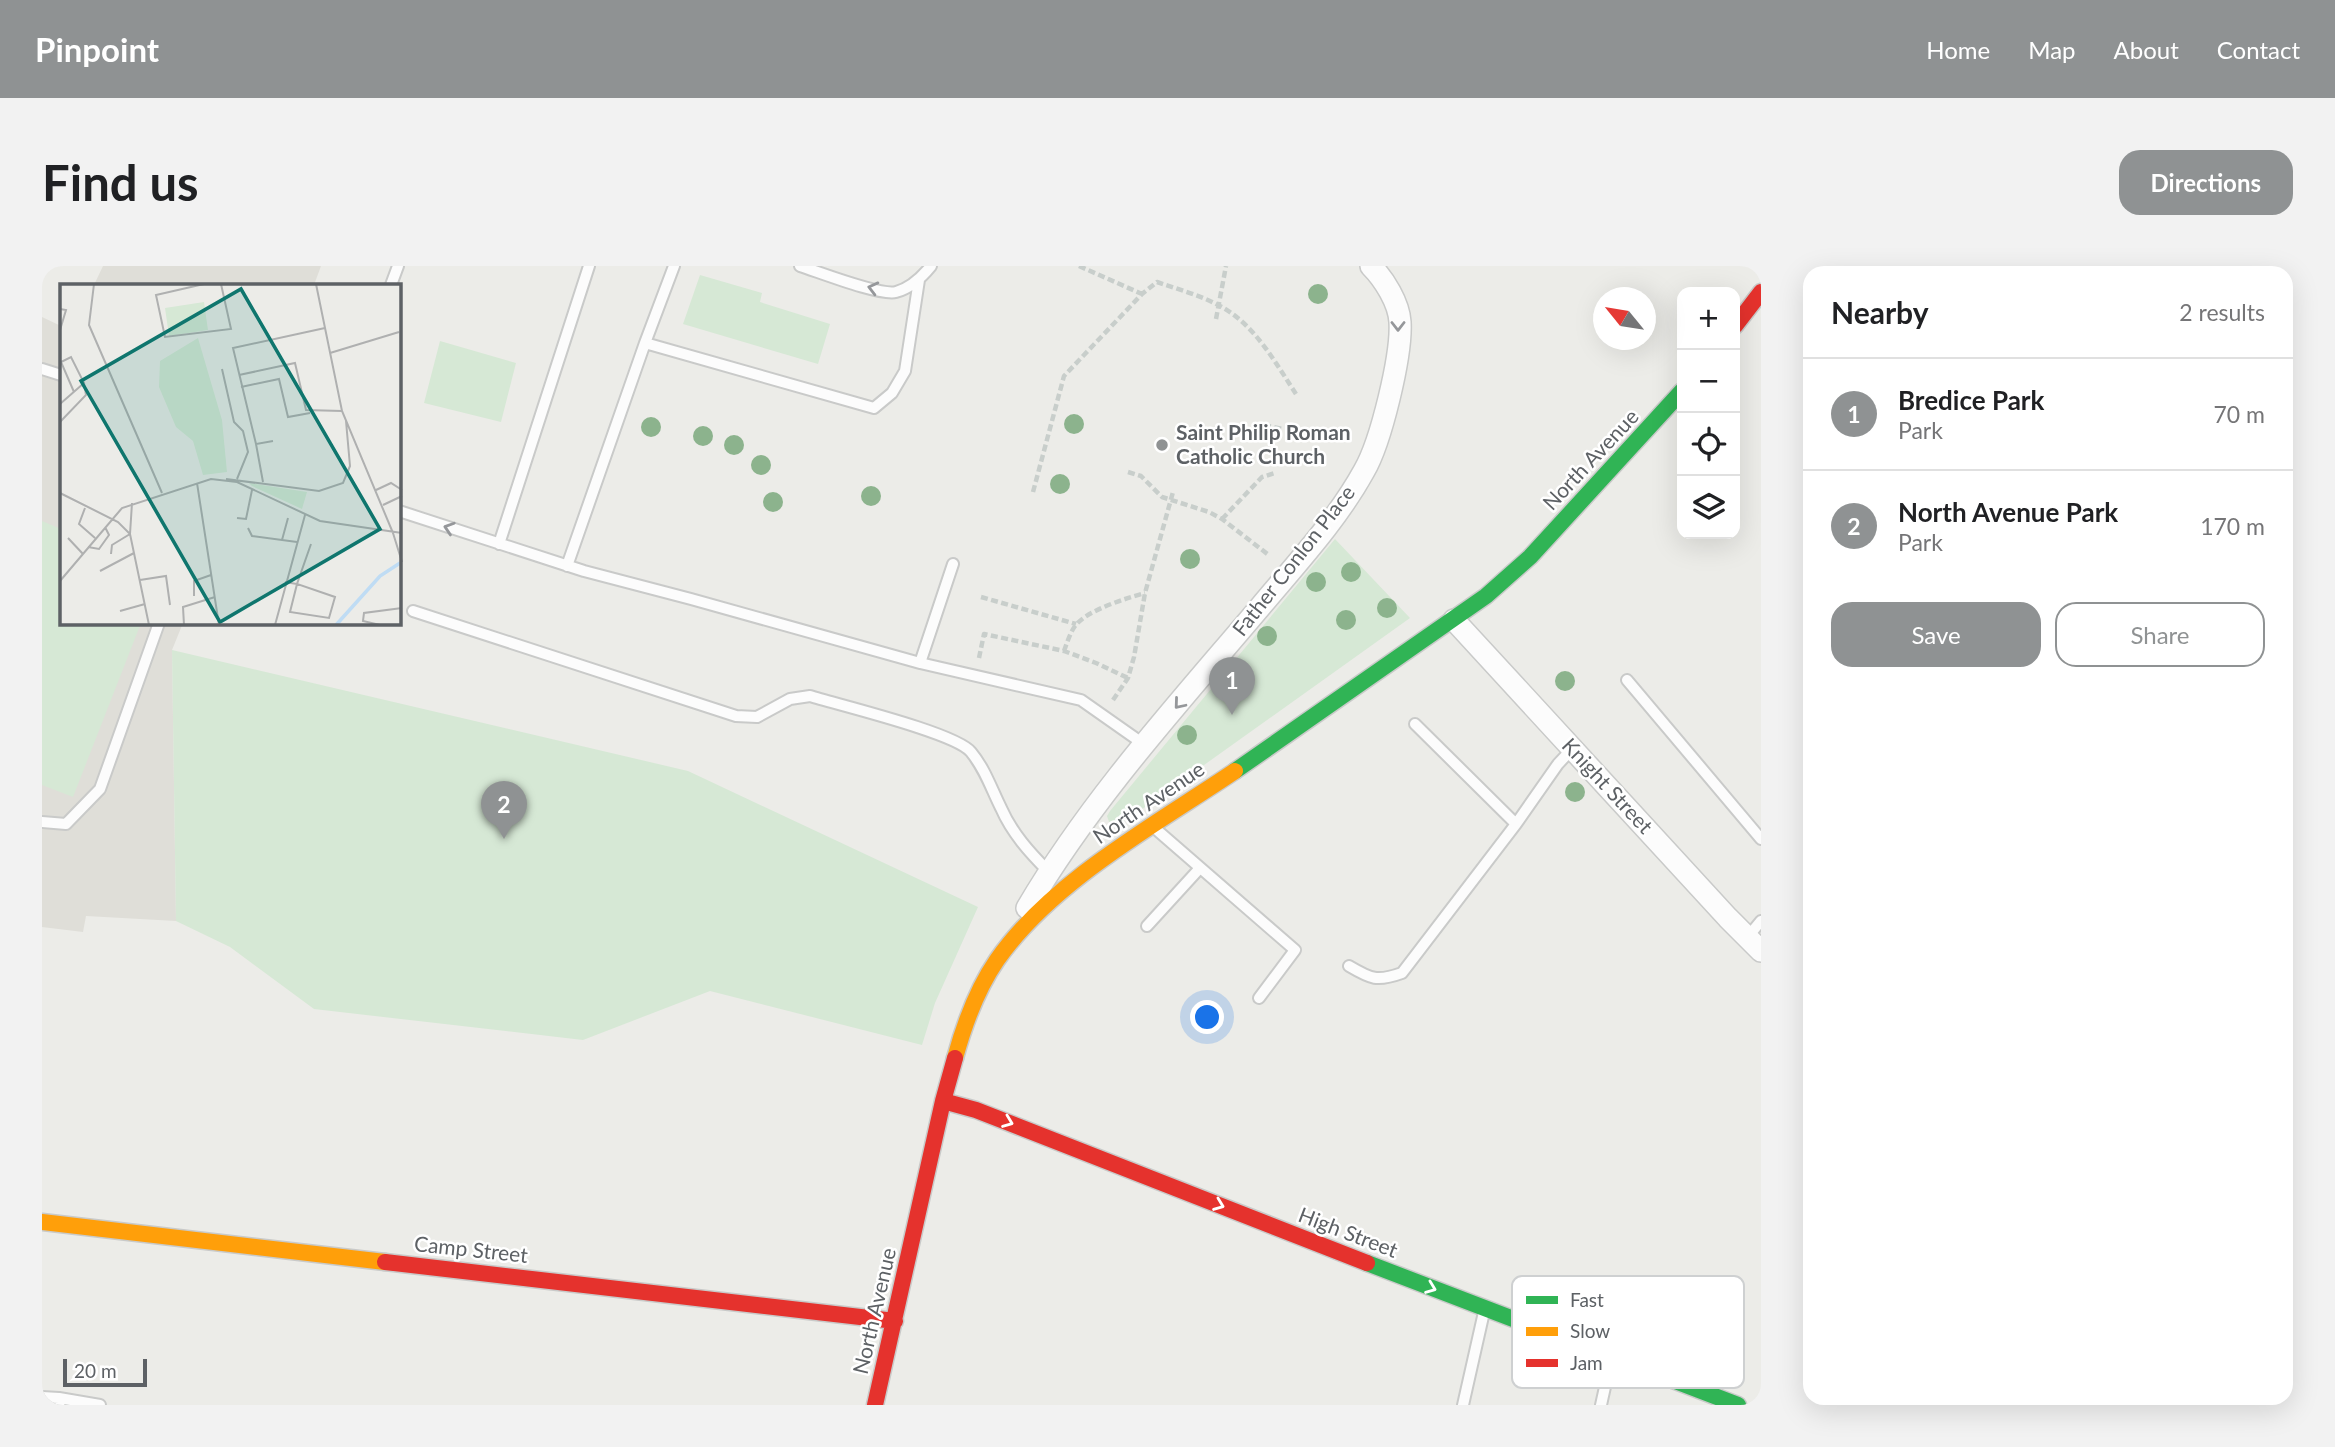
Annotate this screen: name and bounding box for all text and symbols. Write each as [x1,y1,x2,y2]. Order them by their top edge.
text: Pinpoint [35,29,159,69]
text: Home [1926,35,1990,64]
text: Map [2028,35,2076,64]
text: About [2114,35,2179,64]
text: Contact [2217,35,2300,64]
button: Directions [2119,150,2293,215]
text: Find us [42,153,199,211]
one-way arrow [867,282,879,296]
inset map [60,284,401,625]
north arrow [1593,287,1656,350]
map controls [1677,287,1740,539]
button: + [1677,287,1740,350]
text: Nearby [1831,294,1929,330]
text: 2 results [2179,298,2265,326]
one-way arrow [1390,321,1406,332]
button: − [1677,350,1740,413]
text: Bredice Park [1898,384,2044,416]
text: 1 [1847,400,1861,428]
text: 70 m [2214,400,2265,428]
street label: North Avenue [1537,403,1643,515]
button: locate [1677,413,1740,476]
text: Park [1898,416,1943,444]
place label: Saint Philip Roman Catholic Church [1176,419,1351,468]
marker: Saint Philip Roman Catholic Church [1154,437,1170,453]
button: layers [1677,476,1740,539]
street label: Father Conlon Place [1226,480,1359,640]
text: North Avenue Park [1898,496,2118,528]
text: 2 [1847,512,1861,540]
text: 170 m [2200,512,2265,540]
one-way arrow [443,522,456,536]
text: Park [1898,528,1943,556]
button: Save [1831,602,2041,667]
button: Share [2055,602,2265,667]
pin: 1 [1209,657,1255,715]
one-way arrow [1175,696,1187,709]
street label: Knight Street [1558,732,1659,838]
street label: North Avenue [1088,755,1209,848]
pin: 2 [481,781,527,839]
your location [1190,1000,1224,1034]
one-way arrow [1001,1114,1013,1128]
one-way arrow [1213,1197,1225,1211]
street label: High Street [1295,1201,1402,1262]
street label: Camp Street [413,1230,530,1267]
street label: North Avenue [847,1245,900,1376]
legend [1512,1276,1744,1388]
one-way arrow [1425,1280,1437,1294]
text: Fast [1570,1288,1604,1311]
text: Slow [1570,1319,1610,1342]
text: Jam [1570,1351,1603,1374]
scale bar [63,1356,147,1388]
text: 20 m [74,1359,117,1382]

